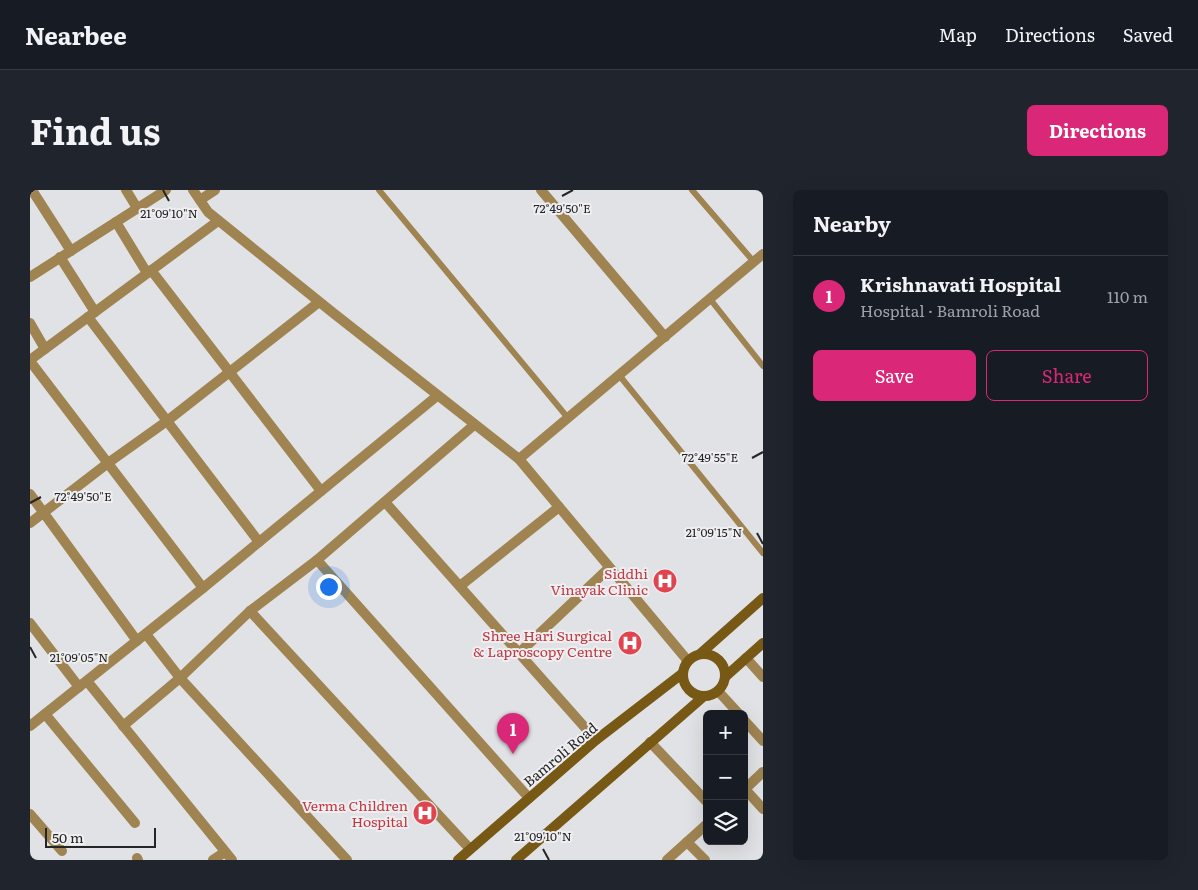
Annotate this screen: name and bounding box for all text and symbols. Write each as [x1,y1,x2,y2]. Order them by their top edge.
text: Nearbee [25,17,127,52]
text: Map [939,21,977,48]
text: Directions [1005,21,1095,48]
text: Saved [1123,21,1173,48]
text: Find us [30,104,160,156]
button: Directions [1027,105,1168,156]
text: 72°49'50"E [533,199,591,217]
text: 21°09'10"N [140,204,198,222]
text: Nearby [813,207,891,238]
text: Krishnavati Hospital [860,270,1061,298]
text: 1 [826,284,832,308]
text: 110 m [1107,284,1148,308]
text: Hospital · Bamroli Road [860,298,1040,322]
button: Save [813,350,976,401]
button: Share [986,350,1148,401]
text: 72°49'55"E [682,448,738,466]
text: 72°49'50"E [54,487,112,505]
text: 21°09'15"N [686,523,742,541]
place label: Siddhi Vinayak Clinic [551,563,648,599]
hospital icon: Siddhi Vinayak Clinic [652,568,678,594]
your location [316,574,342,600]
place label: Shree Hari Surgical & Laproscopy Centre [473,625,612,661]
hospital icon: Shree Hari Surgical & Laproscopy Centre [617,630,643,656]
text: 21°09'05"N [50,648,108,666]
map controls [703,710,748,845]
button: + [703,710,748,755]
pin: 1 [497,713,529,754]
street label: Bamroli Road [519,717,601,791]
button: − [703,755,748,800]
place label: Verma Children Hospital [302,795,408,831]
hospital icon: Verma Children Hospital [412,800,438,826]
button: layers [703,800,748,845]
scale bar [45,825,156,848]
text: 50 m [52,827,84,847]
text: 21°09'10"N [514,827,572,845]

